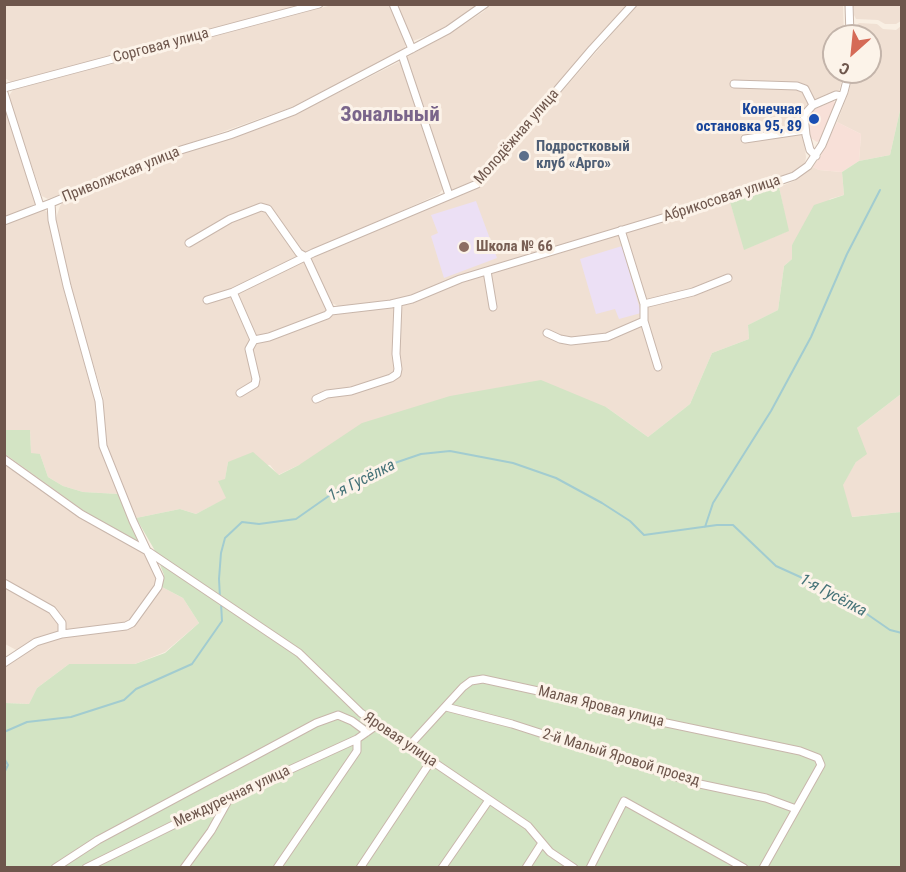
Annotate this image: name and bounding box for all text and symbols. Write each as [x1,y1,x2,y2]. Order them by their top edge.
north arrow [822,24,882,84]
street label: Сорговая улица [111,25,211,67]
text: С [836,58,853,79]
street label: Молодёжная улица [471,86,563,188]
place label: Конечная остановка 95, 89 [696,101,802,136]
district label: Зональный [340,103,440,129]
marker: Конечная остановка 95, 89 [807,112,821,126]
place label: Подростковый клуб «Арго» [536,138,630,173]
street label: Приволжская улица [60,143,182,207]
marker: Подростковый клуб «Арго» [517,149,531,163]
street label: Абрикосовая улица [661,172,783,226]
place label: Школа № 66 [476,238,553,256]
marker: Школа № 66 [457,240,471,254]
water label: 1-я Гусёлка [325,456,399,506]
water label: 1-я Гусёлка [796,570,870,622]
street label: Малая Яровая улица [536,683,666,731]
street label: Яровая улица [360,709,440,771]
street label: 2-й Малый Яровой проезд [540,725,702,791]
street label: Междуречная улица [171,762,293,832]

